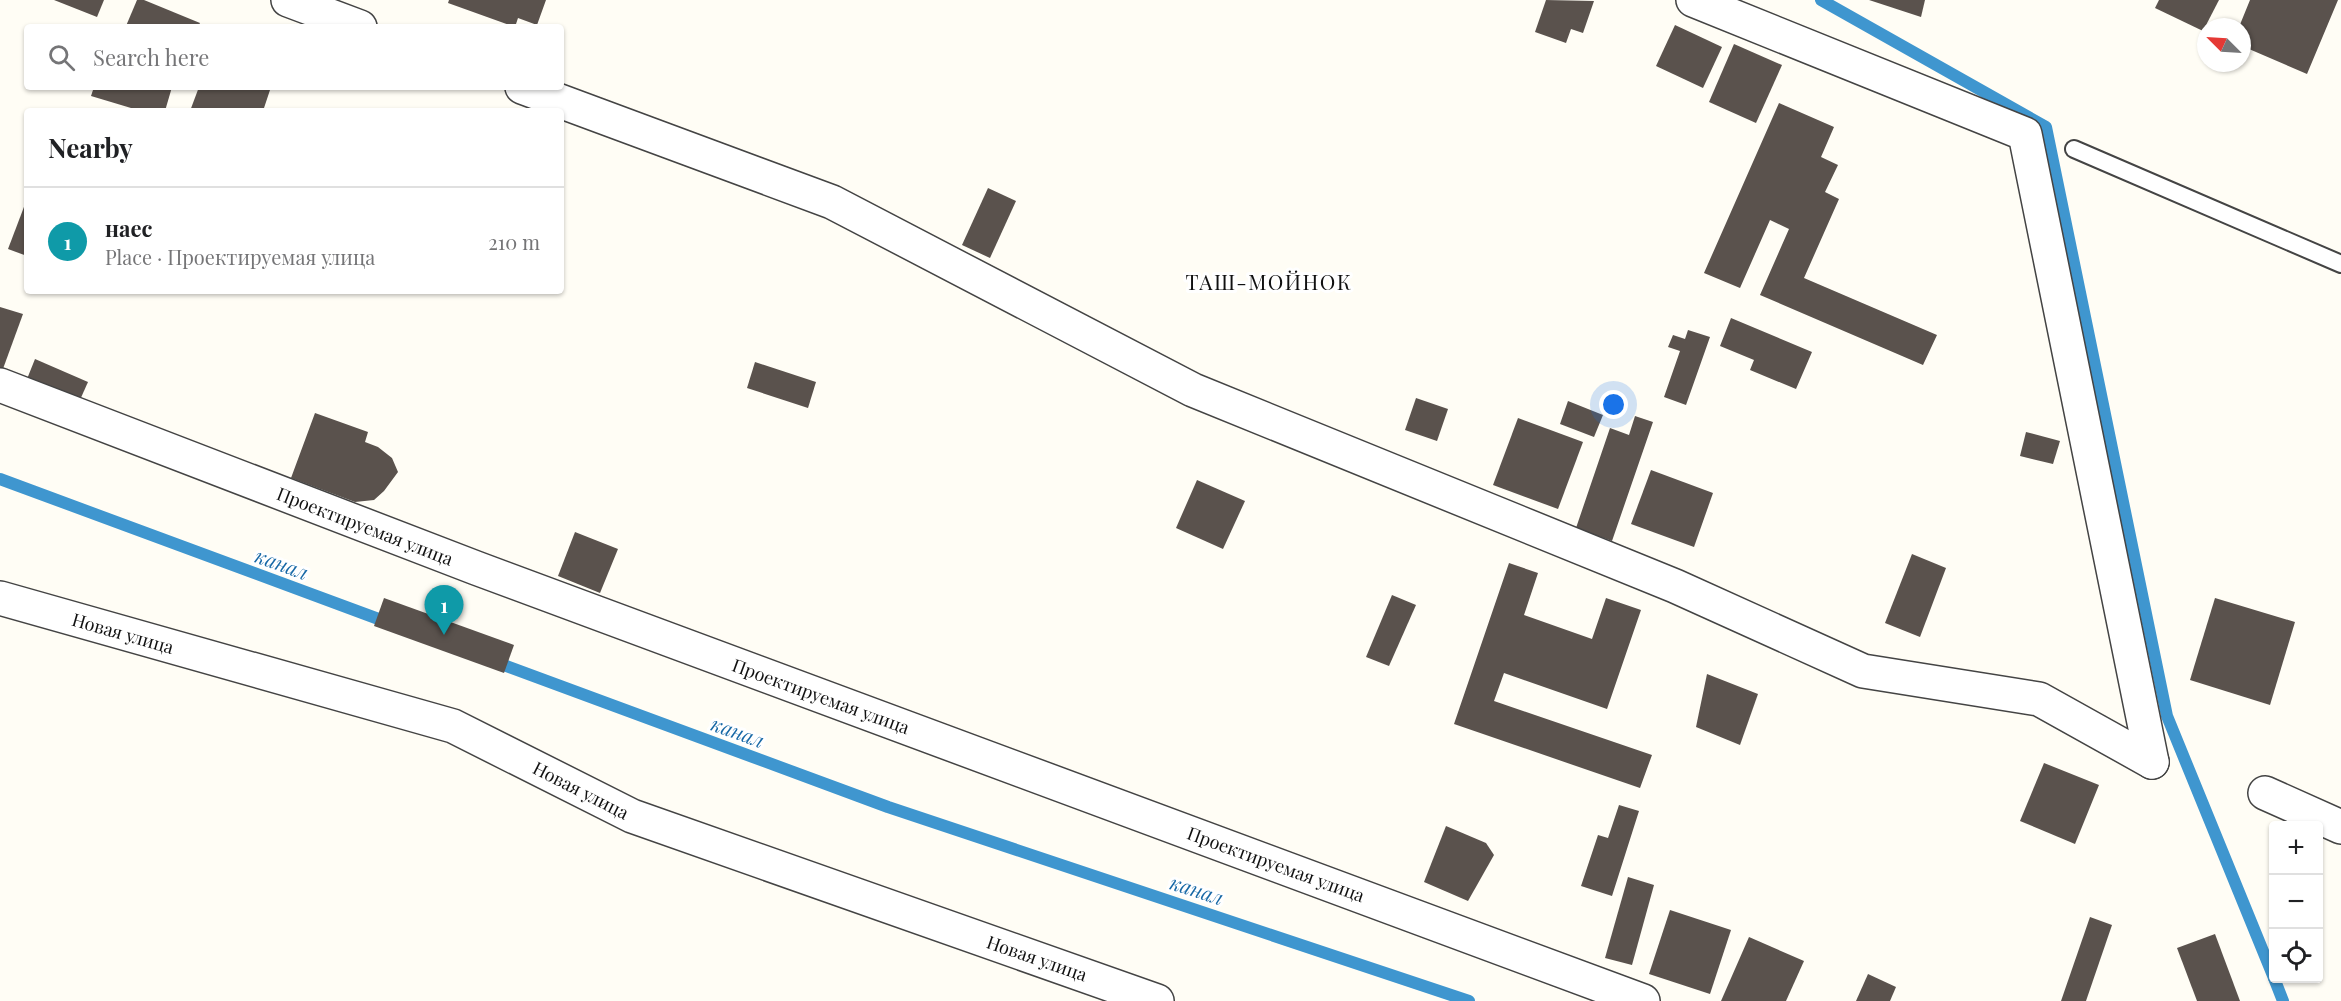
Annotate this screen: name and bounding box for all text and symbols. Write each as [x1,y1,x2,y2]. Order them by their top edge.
north arrow [2197,18,2251,72]
search box [24,24,564,90]
icon: search [45,41,78,74]
text: Search here [93,42,209,72]
text: Nearby [48,130,133,165]
text: наес [105,213,152,243]
text: 1 [64,228,71,255]
text: 210 m [488,228,540,255]
text: Place · Проектируемая улица [105,243,375,270]
district label: ТАШ-МОЙНОК [1186,267,1352,295]
your location [1599,390,1628,419]
street label: Проектируемая улица [273,481,457,571]
water label: канал [252,541,312,585]
pin: 1 [424,586,464,635]
street label: Новая улица [69,607,177,659]
street label: Проектируемая улица [729,653,913,739]
water label: канал [708,709,768,753]
street label: Новая улица [529,756,633,824]
street label: Проектируемая улица [1184,821,1368,907]
map controls [2269,821,2323,983]
button: + [2269,821,2323,875]
water label: канал [1167,868,1227,910]
button: − [2269,875,2323,929]
button: locate [2269,929,2323,983]
street label: Новая улица [984,930,1090,986]

